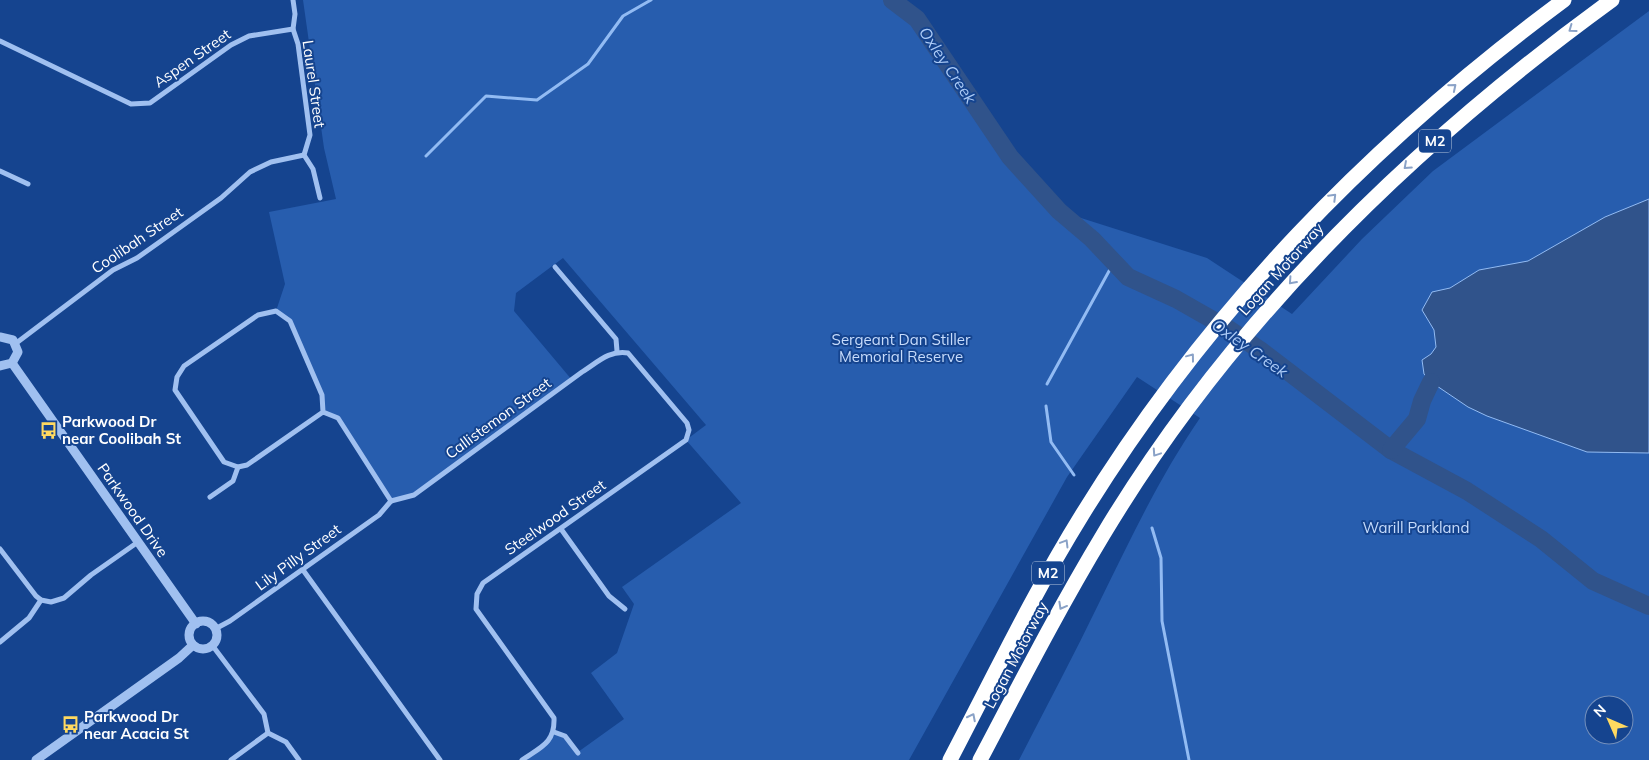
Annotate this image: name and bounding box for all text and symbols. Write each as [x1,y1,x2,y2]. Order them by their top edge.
water label: Oxley Creek [915,23,981,108]
one-way arrow [1568,23,1578,32]
street label: Aspen Street [150,24,234,92]
street label: Laurel Street [298,39,330,129]
one-way arrow [1447,83,1456,92]
road number: M2 [1419,130,1451,152]
one-way arrow [1404,160,1413,169]
one-way arrow [1327,193,1336,202]
street label: Coolibah Street [88,202,186,278]
street label: Logan Motorway [1234,219,1328,319]
one-way arrow [1289,275,1298,284]
water label: Oxley Creek [1208,314,1293,382]
park label: Sergeant Dan Stiller Memorial Reserve [832,330,971,366]
one-way arrow [1186,354,1194,363]
street label: Callistemon Street [441,373,555,463]
place label: Parkwood Dr near Coolibah St [62,412,181,448]
bus stop icon: Parkwood Dr near Coolibah St [38,420,58,440]
one-way arrow [1153,447,1162,457]
street label: Parkwood Drive [94,459,172,561]
street label: Steelwood Street [501,475,609,559]
park label: Warill Parkland [1363,518,1469,537]
street label: Lily Pilly Street [252,520,344,594]
one-way arrow [1059,539,1069,548]
road number: M2 [1032,562,1064,584]
street label: Logan Motorway [980,598,1052,712]
one-way arrow [1059,601,1069,610]
north arrow [1584,695,1634,745]
text: N [1590,701,1610,721]
place label: Parkwood Dr near Acacia St [84,707,189,743]
one-way arrow [966,713,976,722]
bus stop icon: Parkwood Dr near Acacia St [60,715,80,735]

